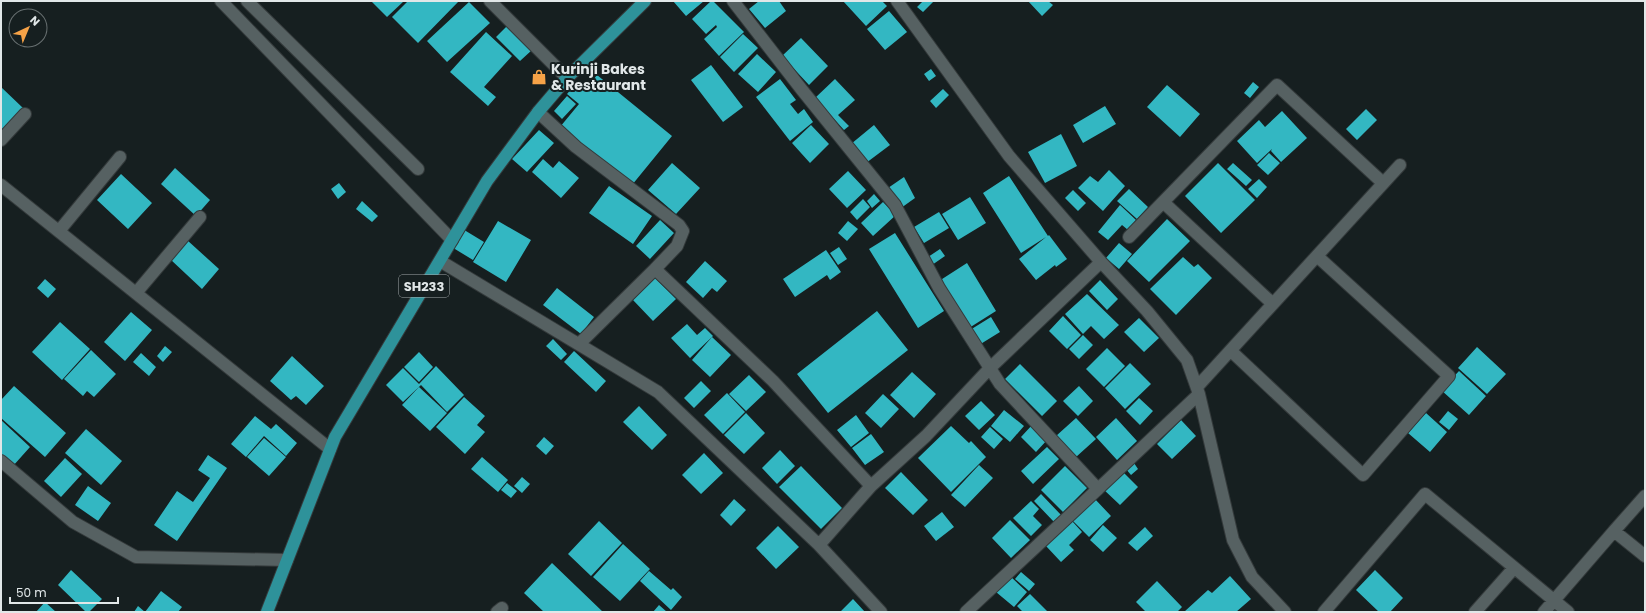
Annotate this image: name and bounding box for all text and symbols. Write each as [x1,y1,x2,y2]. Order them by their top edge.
north arrow [8,8,48,48]
text: N [26,12,43,29]
place label: Kurinji Bakes & Restaurant [551,59,646,95]
shop icon: Kurinji Bakes & Restaurant [530,68,548,86]
road number: SH233 [399,275,449,297]
scale bar [10,579,118,605]
text: 50 m [16,584,47,601]

